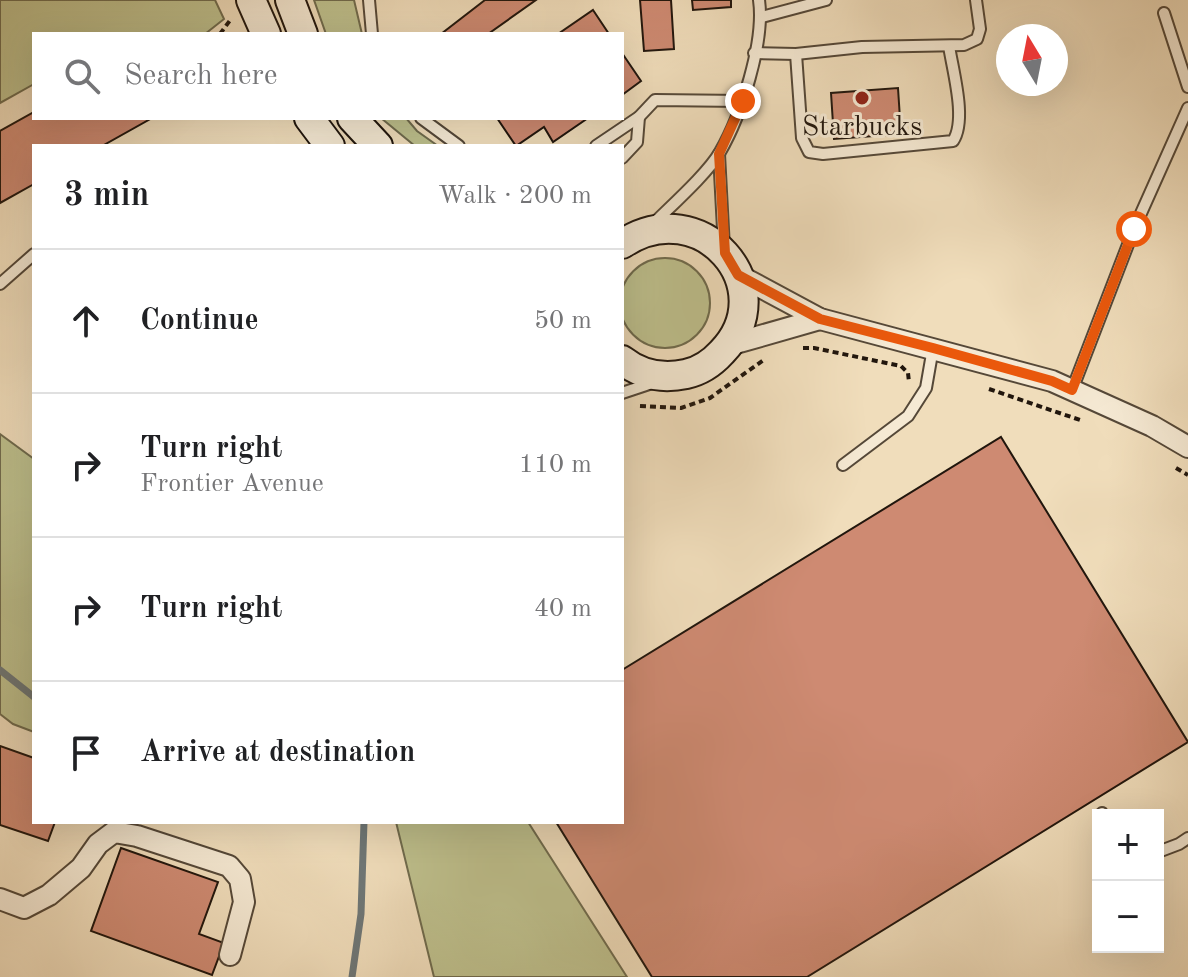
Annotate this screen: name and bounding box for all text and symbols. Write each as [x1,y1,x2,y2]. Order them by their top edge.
north arrow [996,24,1068,96]
search box [32,32,624,120]
icon: search [60,54,104,98]
text: Search here [124,61,278,91]
route end [725,83,761,119]
marker: Starbucks [853,89,871,107]
place label: Starbucks [802,114,922,142]
text: 3 min [64,179,149,213]
text: Walk · 200 m [438,183,592,209]
route start [1116,211,1152,247]
icon: ahead [64,299,108,343]
text: Continue [140,306,259,336]
text: 50 m [534,308,592,334]
text: Turn right [140,434,282,464]
icon: right [64,443,108,487]
text: 110 m [519,452,592,478]
text: Frontier Avenue [140,471,324,497]
icon: right [64,587,108,631]
text: Turn right [140,594,282,624]
text: 40 m [534,596,592,622]
icon: arrive [64,731,108,775]
text: Arrive at destination [140,738,415,768]
map controls [1092,809,1164,953]
button: + [1092,809,1164,881]
button: − [1092,881,1164,953]

